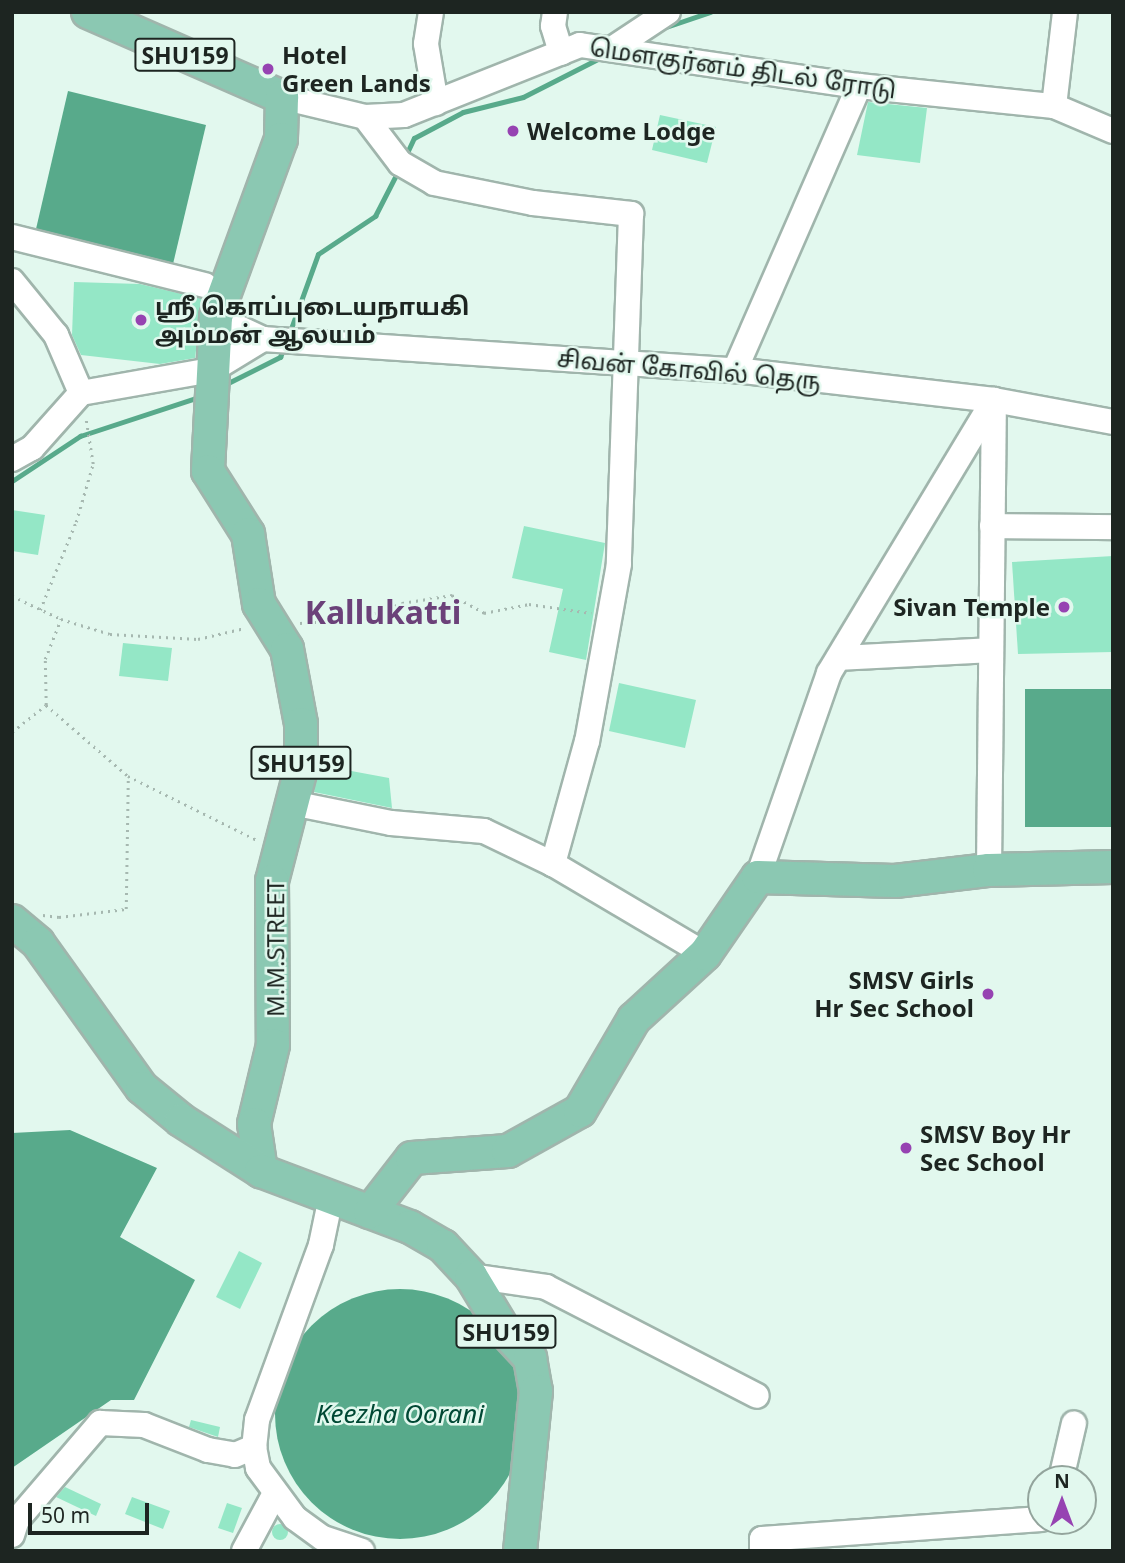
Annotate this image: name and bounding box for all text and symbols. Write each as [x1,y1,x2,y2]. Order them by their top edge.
street label: மௌகுர்னம் திடல் ரோடு [588,32,898,104]
road number: SHU159 [134,36,236,74]
place label: Hotel Green Lands [282,41,431,97]
marker: Hotel Green Lands [260,61,276,77]
place label: Welcome Lodge [527,117,716,145]
marker: Welcome Lodge [505,123,521,139]
place label: ஸ்ரீ கொப்புடையநாயகி அம்மன் ஆலயம் [155,292,469,348]
marker: ஸ்ரீ கொப்புடையநாயகி அம்மன் ஆலயம் [133,312,149,328]
street label: சிவன் கோவில் தெரு [556,343,822,395]
district label: Kallukatti [305,593,461,631]
place label: Sivan Temple [893,593,1050,621]
marker: Sivan Temple [1056,599,1072,615]
road number: SHU159 [250,744,352,782]
street label: M.M.STREET [261,879,289,1017]
place label: SMSV Girls Hr Sec School [814,966,974,1022]
marker: SMSV Girls Hr Sec School [980,986,996,1002]
place label: SMSV Boy Hr Sec School [920,1120,1070,1176]
marker: SMSV Boy Hr Sec School [898,1140,914,1156]
road number: SHU159 [455,1312,557,1352]
water label: Keezha Oorani [316,1398,484,1430]
north arrow [1027,1465,1097,1535]
text: N [1054,1468,1070,1494]
scale bar [32,1490,152,1534]
text: 50 m [41,1501,90,1529]

